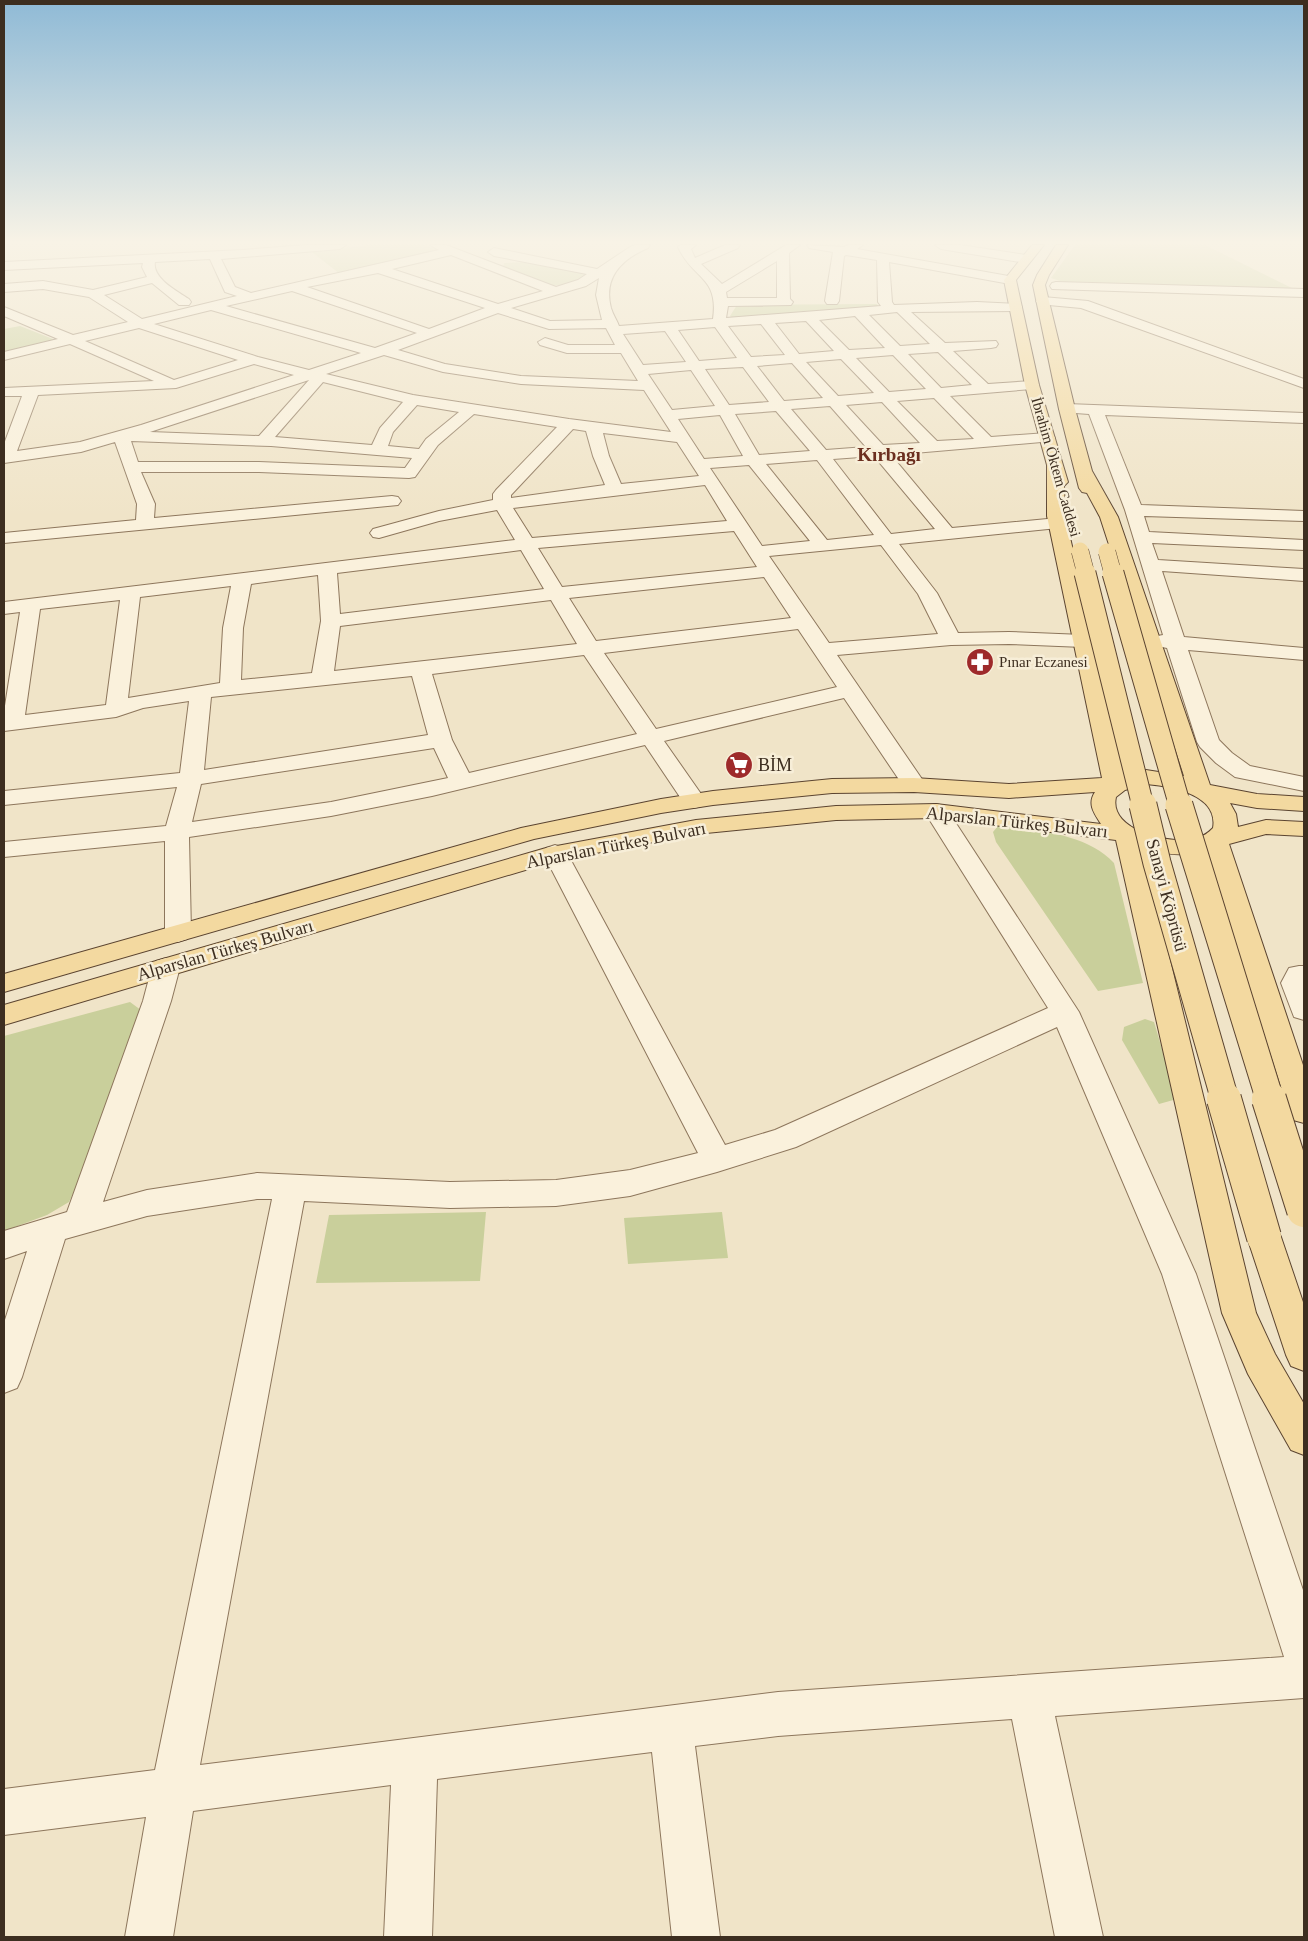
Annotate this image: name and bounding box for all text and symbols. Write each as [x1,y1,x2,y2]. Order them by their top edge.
street label: İbrahim Öktem Caddesi [1028,396,1084,538]
district label: Kırbağı [857,444,921,465]
pharmacy icon: Pınar Eczanesi [965,647,995,677]
place label: Pınar Eczanesi [999,654,1088,670]
supermarket icon: BİM [724,750,754,780]
place label: BİM [758,755,792,775]
street label: Alparslan Türkeş Bulvarı [925,803,1109,841]
street label: Alparslan Türkeş Bulvarı [524,818,708,872]
street label: Sanayi Köprüsü [1142,837,1192,953]
street label: Alparslan Türkeş Bulvarı [134,915,316,985]

